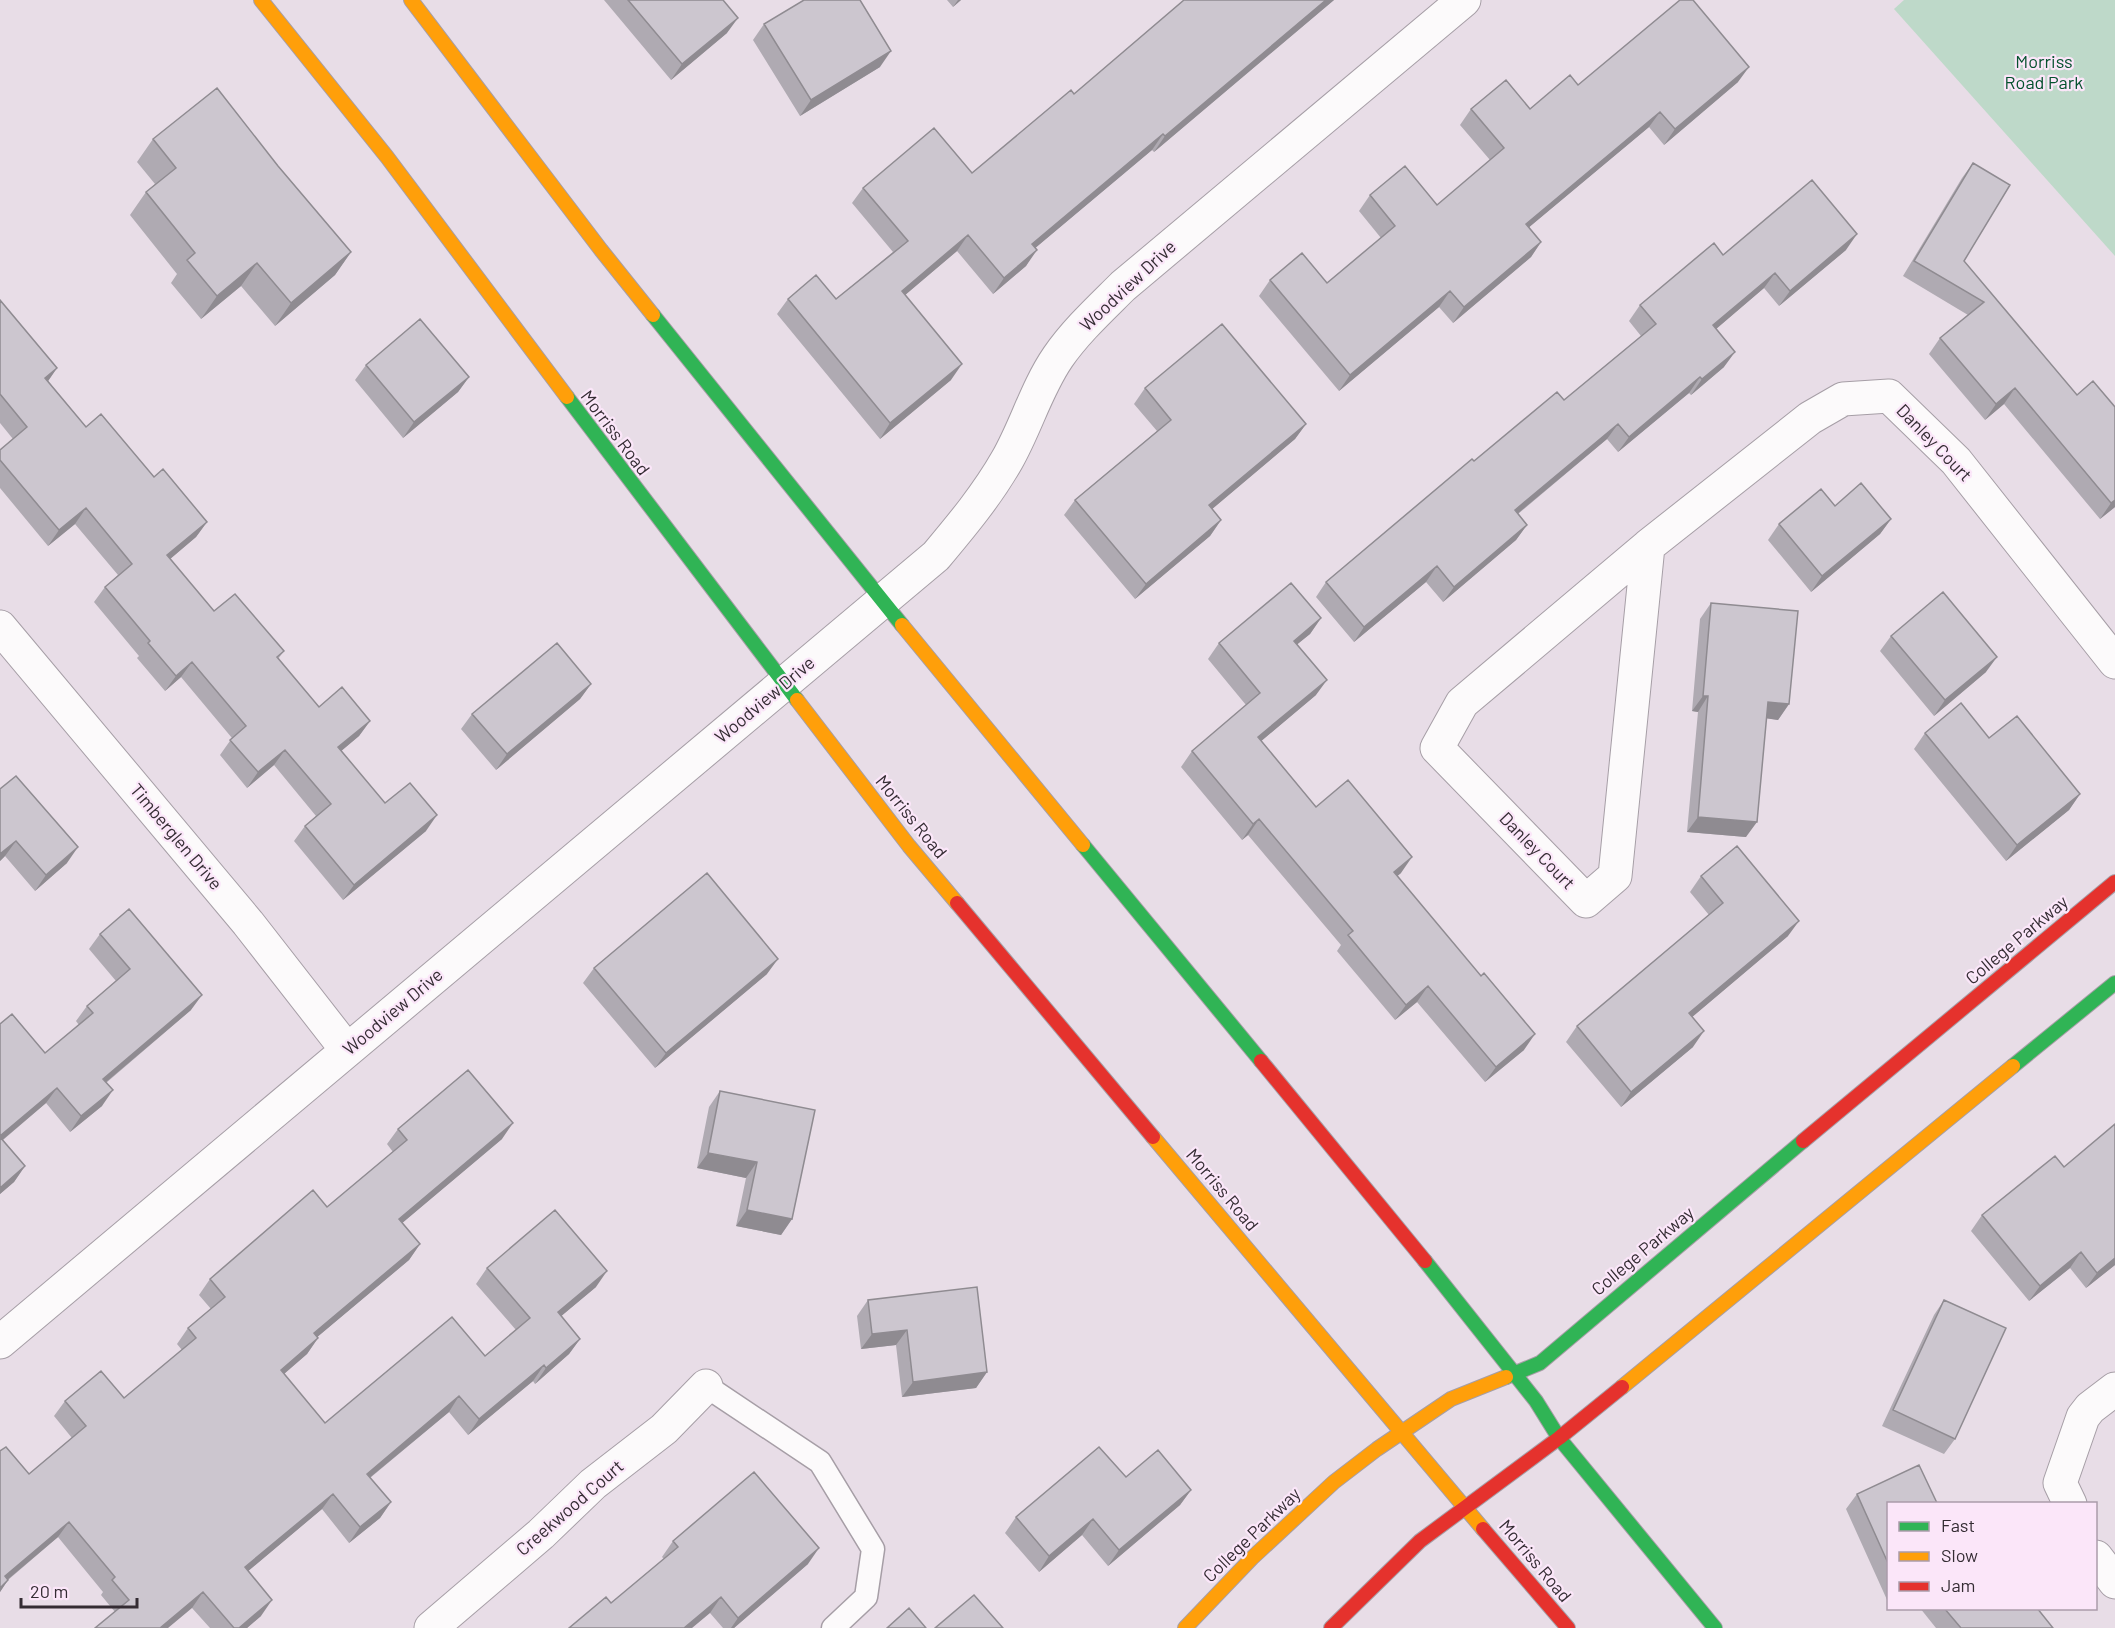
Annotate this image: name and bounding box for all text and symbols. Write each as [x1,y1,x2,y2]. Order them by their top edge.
park label: Morriss Road Park [2005,50,2083,93]
street label: Woodview Drive [1075,235,1180,335]
street label: Morriss Road [577,386,655,479]
street label: Danley Court [1892,399,1977,486]
street label: Woodview Drive [710,651,819,747]
street label: Morriss Road [872,770,952,862]
street label: Timberglen Drive [126,779,228,894]
street label: Danley Court [1495,807,1580,894]
street label: College Parkway [1961,890,2072,988]
street label: Woodview Drive [338,963,447,1059]
street label: Morriss Road [1182,1144,1264,1235]
street label: College Parkway [1587,1201,1698,1299]
street label: Creekwood Court [511,1455,628,1560]
street label: College Parkway [1198,1482,1305,1586]
legend [1887,1502,2097,1610]
text: Fast [1941,1514,1975,1536]
street label: Morriss Road [1495,1515,1577,1606]
text: Slow [1941,1544,1978,1566]
scale bar [21,1571,136,1609]
text: Jam [1941,1574,1975,1596]
text: 20 m [30,1580,68,1602]

